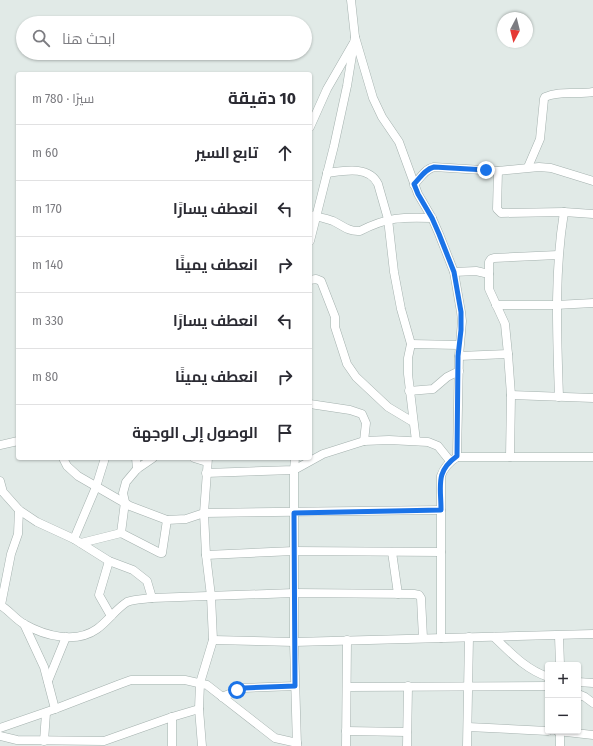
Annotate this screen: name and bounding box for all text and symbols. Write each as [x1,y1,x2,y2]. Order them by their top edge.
north arrow [497,12,533,48]
search box [16,16,312,60]
icon: search [30,27,52,49]
text: ابحث هنا [62,30,116,48]
text: 10 دقيقة [228,88,296,109]
text: سيرًا · 780 m [32,91,94,106]
icon: ahead [274,142,296,164]
text: تابع السير [195,144,258,162]
text: 60 m [32,145,58,160]
route end [477,161,495,179]
icon: left [274,198,296,220]
text: انعطف يسارًا [173,200,258,218]
text: 170 m [32,201,62,216]
icon: right [274,254,296,276]
text: انعطف يمينًا [175,256,258,274]
text: 140 m [32,257,63,272]
icon: left [274,310,296,332]
text: انعطف يسارًا [173,312,258,330]
text: 330 m [32,313,64,328]
icon: right [274,366,296,388]
text: انعطف يمينًا [175,368,258,386]
text: 80 m [32,369,58,384]
icon: arrive [274,422,296,444]
text: الوصول إلى الوجهة [132,424,258,442]
map controls [545,662,581,734]
button: + [545,662,581,698]
route start [228,681,246,699]
button: − [545,698,581,734]

